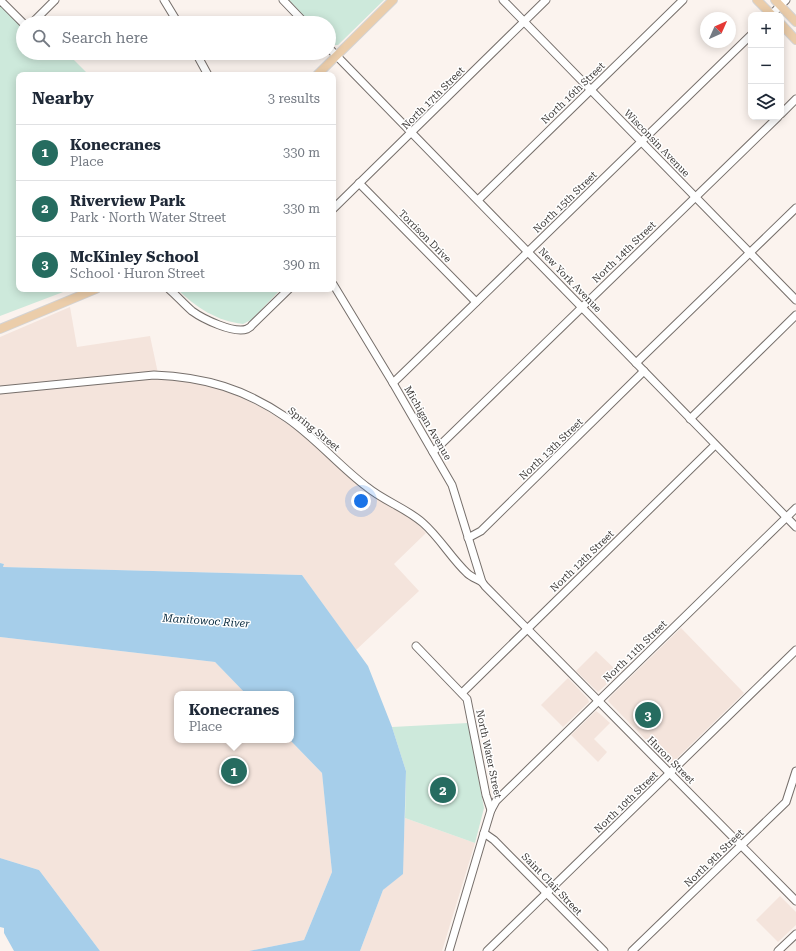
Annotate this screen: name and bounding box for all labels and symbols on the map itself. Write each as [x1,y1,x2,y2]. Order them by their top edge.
north arrow [700,12,736,48]
street label: North 16th Street [539,60,607,126]
street label: North 17th Street [400,64,467,131]
street label: Wisconsin Avenue [622,107,692,179]
street label: North 15th Street [531,169,599,235]
street label: Torrison Drive [397,208,454,265]
street label: North 14th Street [590,219,658,285]
street label: New York Avenue [536,246,604,315]
street label: Michigan Avenue [402,384,454,462]
street label: Spring Street [286,405,342,453]
street label: North 13th Street [517,416,585,482]
your location [351,491,371,511]
street label: North 12th Street [548,528,616,594]
water label: Manitowoc River [161,611,250,631]
street label: North 11th Street [601,618,669,684]
pin: 3 [635,700,661,730]
street label: North Water Street [474,709,504,800]
street label: Huron Street [645,734,697,786]
pin: 1 [221,756,247,786]
street label: North 10th Street [592,769,660,835]
pin: 2 [430,775,456,805]
street label: North 9th Street [682,827,746,889]
street label: Saint Clair Street [520,851,585,917]

